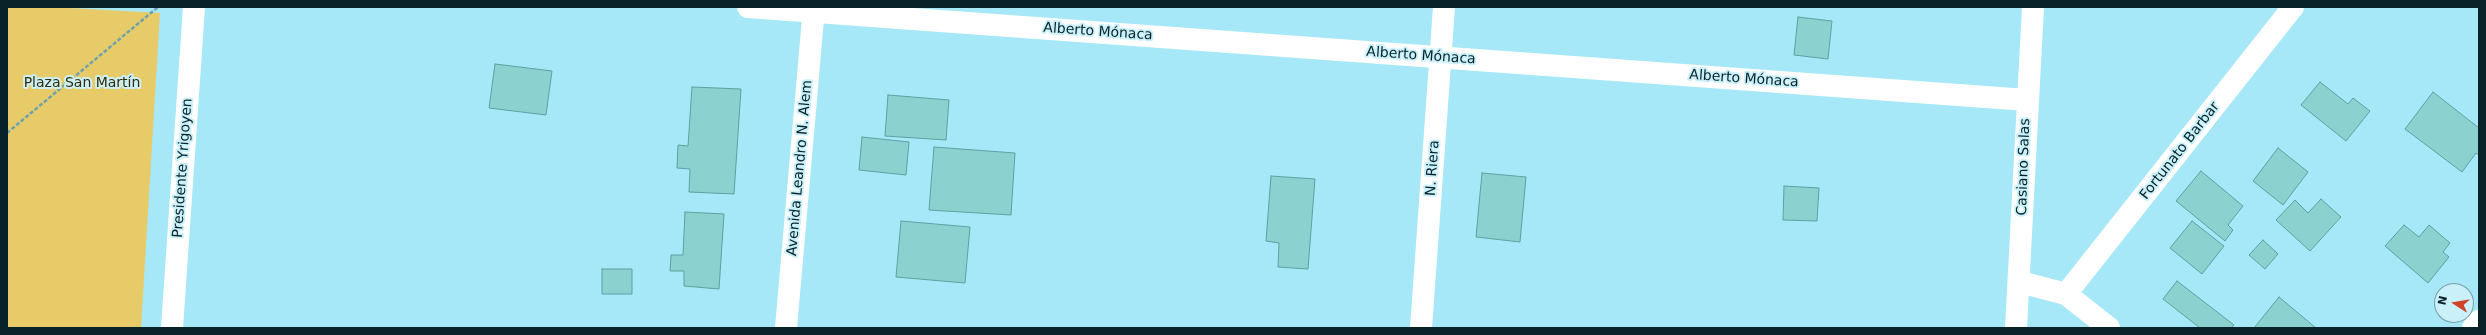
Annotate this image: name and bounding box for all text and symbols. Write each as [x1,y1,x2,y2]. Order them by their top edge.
street label: Alberto Mónaca [1043,20,1153,44]
street label: Alberto Mónaca [1366,44,1476,68]
street label: Alberto Mónaca [1689,67,1799,91]
park label: Plaza San Martín [24,75,140,91]
street label: Avenida Leandro N. Alem [784,79,816,257]
street label: Presidente Yrigoyen [170,98,196,238]
street label: Fortunato Barbar [2137,99,2223,203]
street label: Casiano Salas [2014,118,2034,216]
street label: N. Riera [1423,140,1443,196]
north arrow [2434,283,2474,323]
text: N [2435,295,2450,306]

